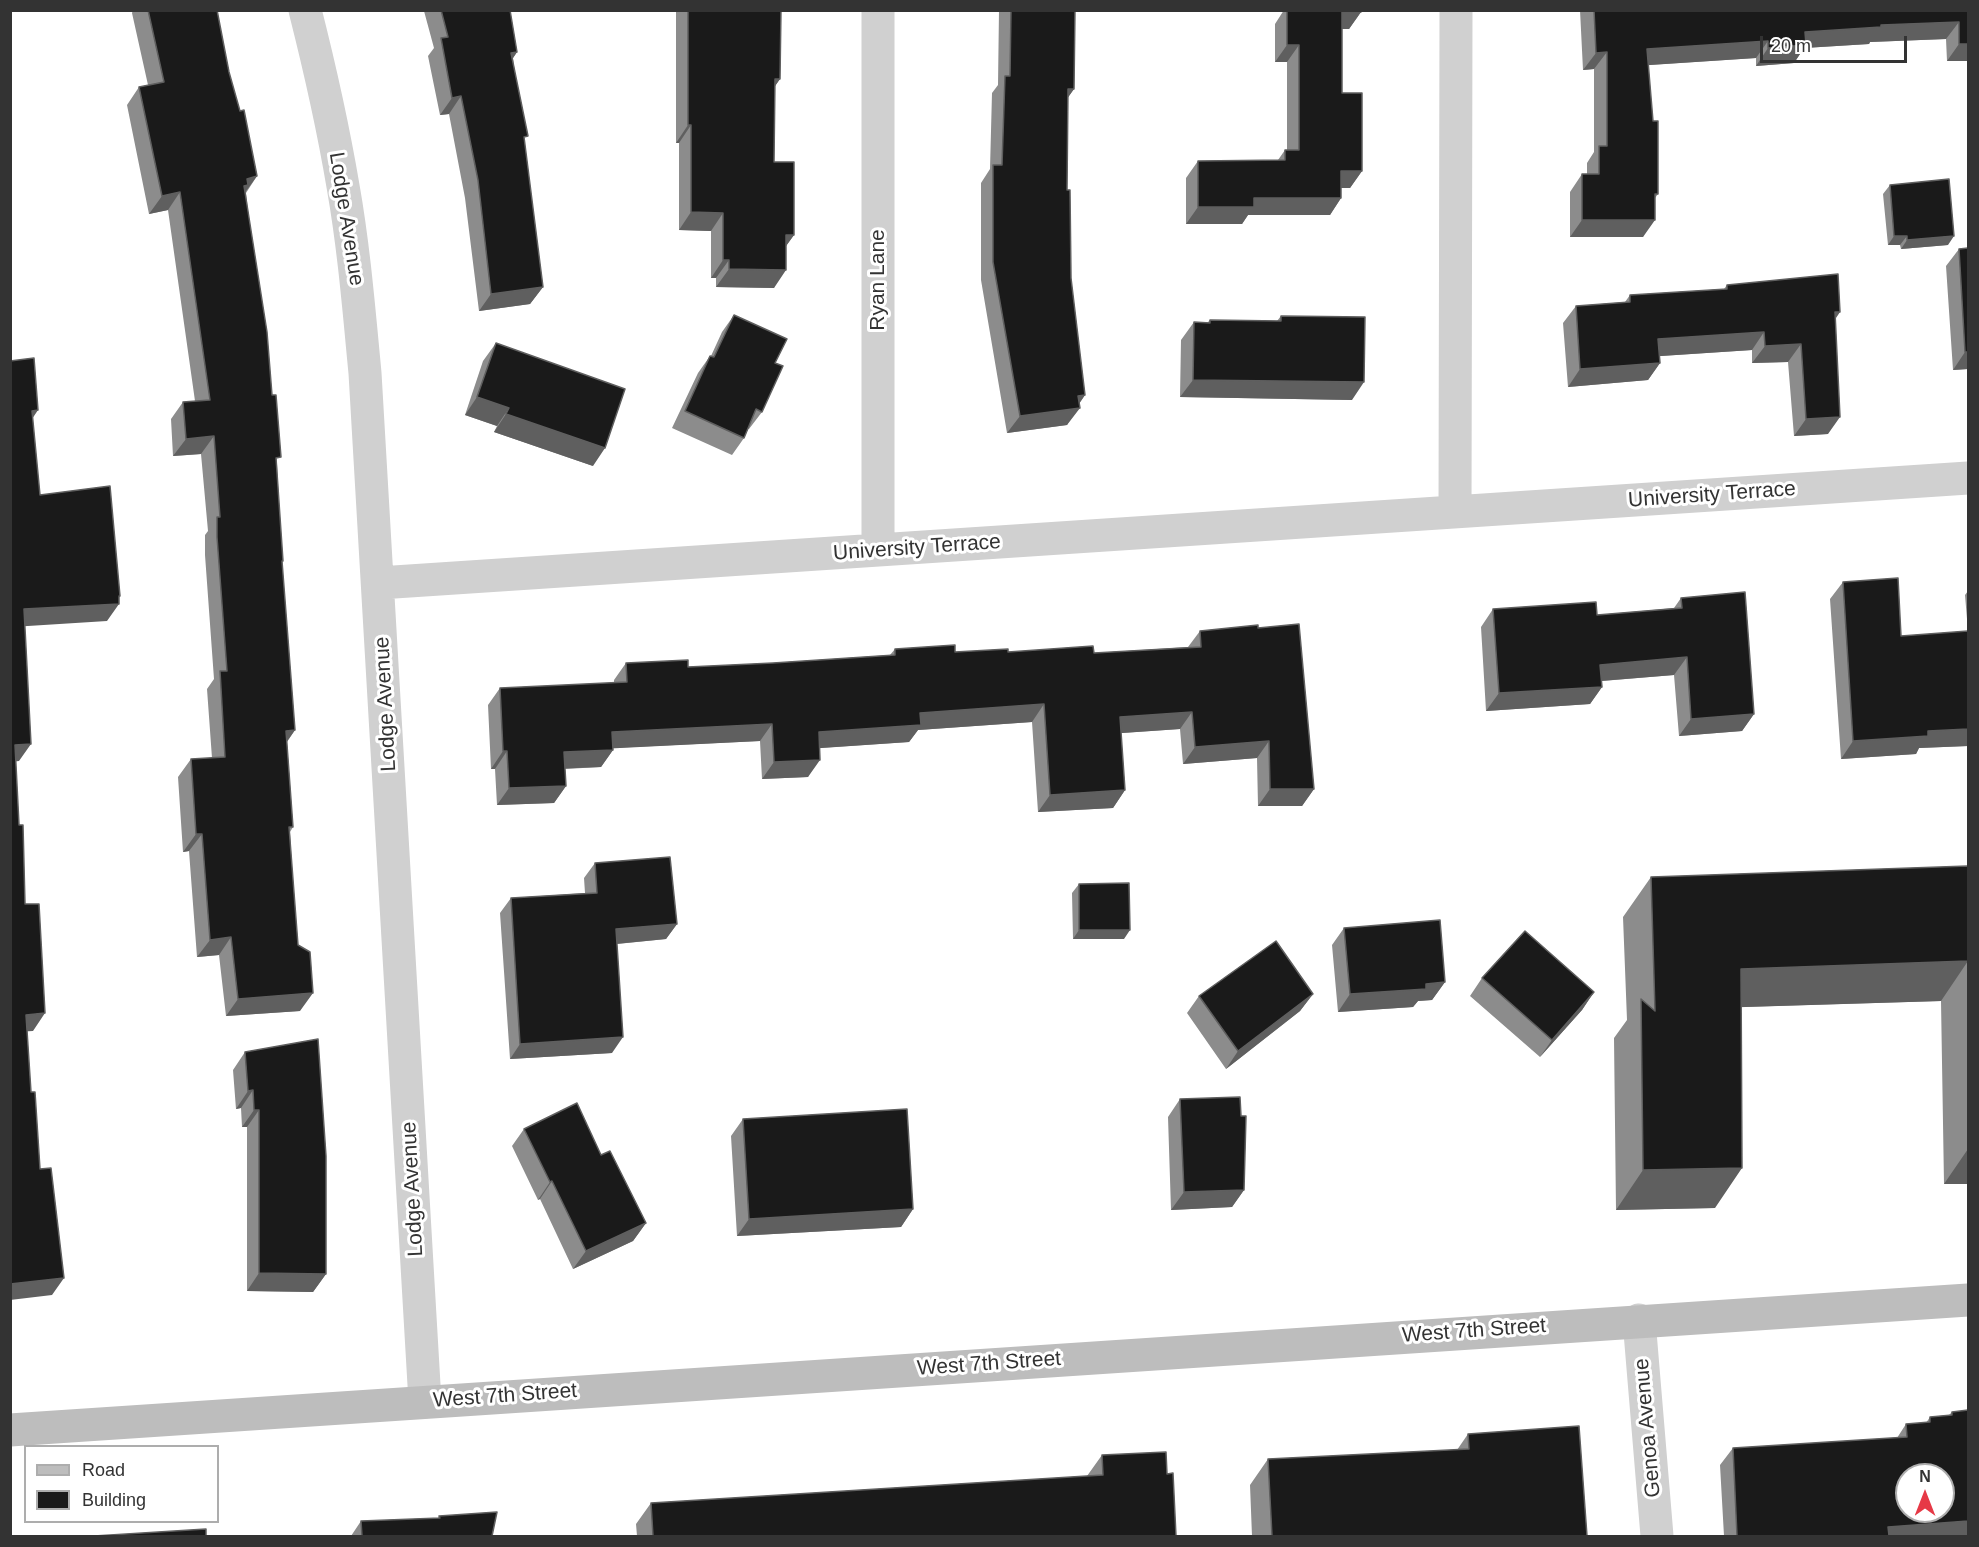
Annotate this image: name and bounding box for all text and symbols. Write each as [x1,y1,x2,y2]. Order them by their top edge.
scale bar [1763,24,1910,62]
text: 20 m [1771,36,1811,56]
street label: Lodge Avenue [323,150,369,288]
street label: Ryan Lane [865,229,891,331]
street label: University Terrace [1627,477,1797,513]
street label: University Terrace [832,530,1002,566]
street label: Lodge Avenue [370,636,402,772]
street label: Lodge Avenue [397,1121,429,1257]
street label: West 7th Street [1401,1313,1547,1349]
street label: West 7th Street [916,1346,1062,1382]
street label: Genoa Avenue [1629,1357,1667,1499]
street label: West 7th Street [432,1378,578,1414]
legend [24,1445,219,1523]
text: Road [82,1460,125,1480]
north arrow [1895,1463,1955,1523]
text: N [1919,1468,1931,1485]
text: Building [82,1490,146,1510]

